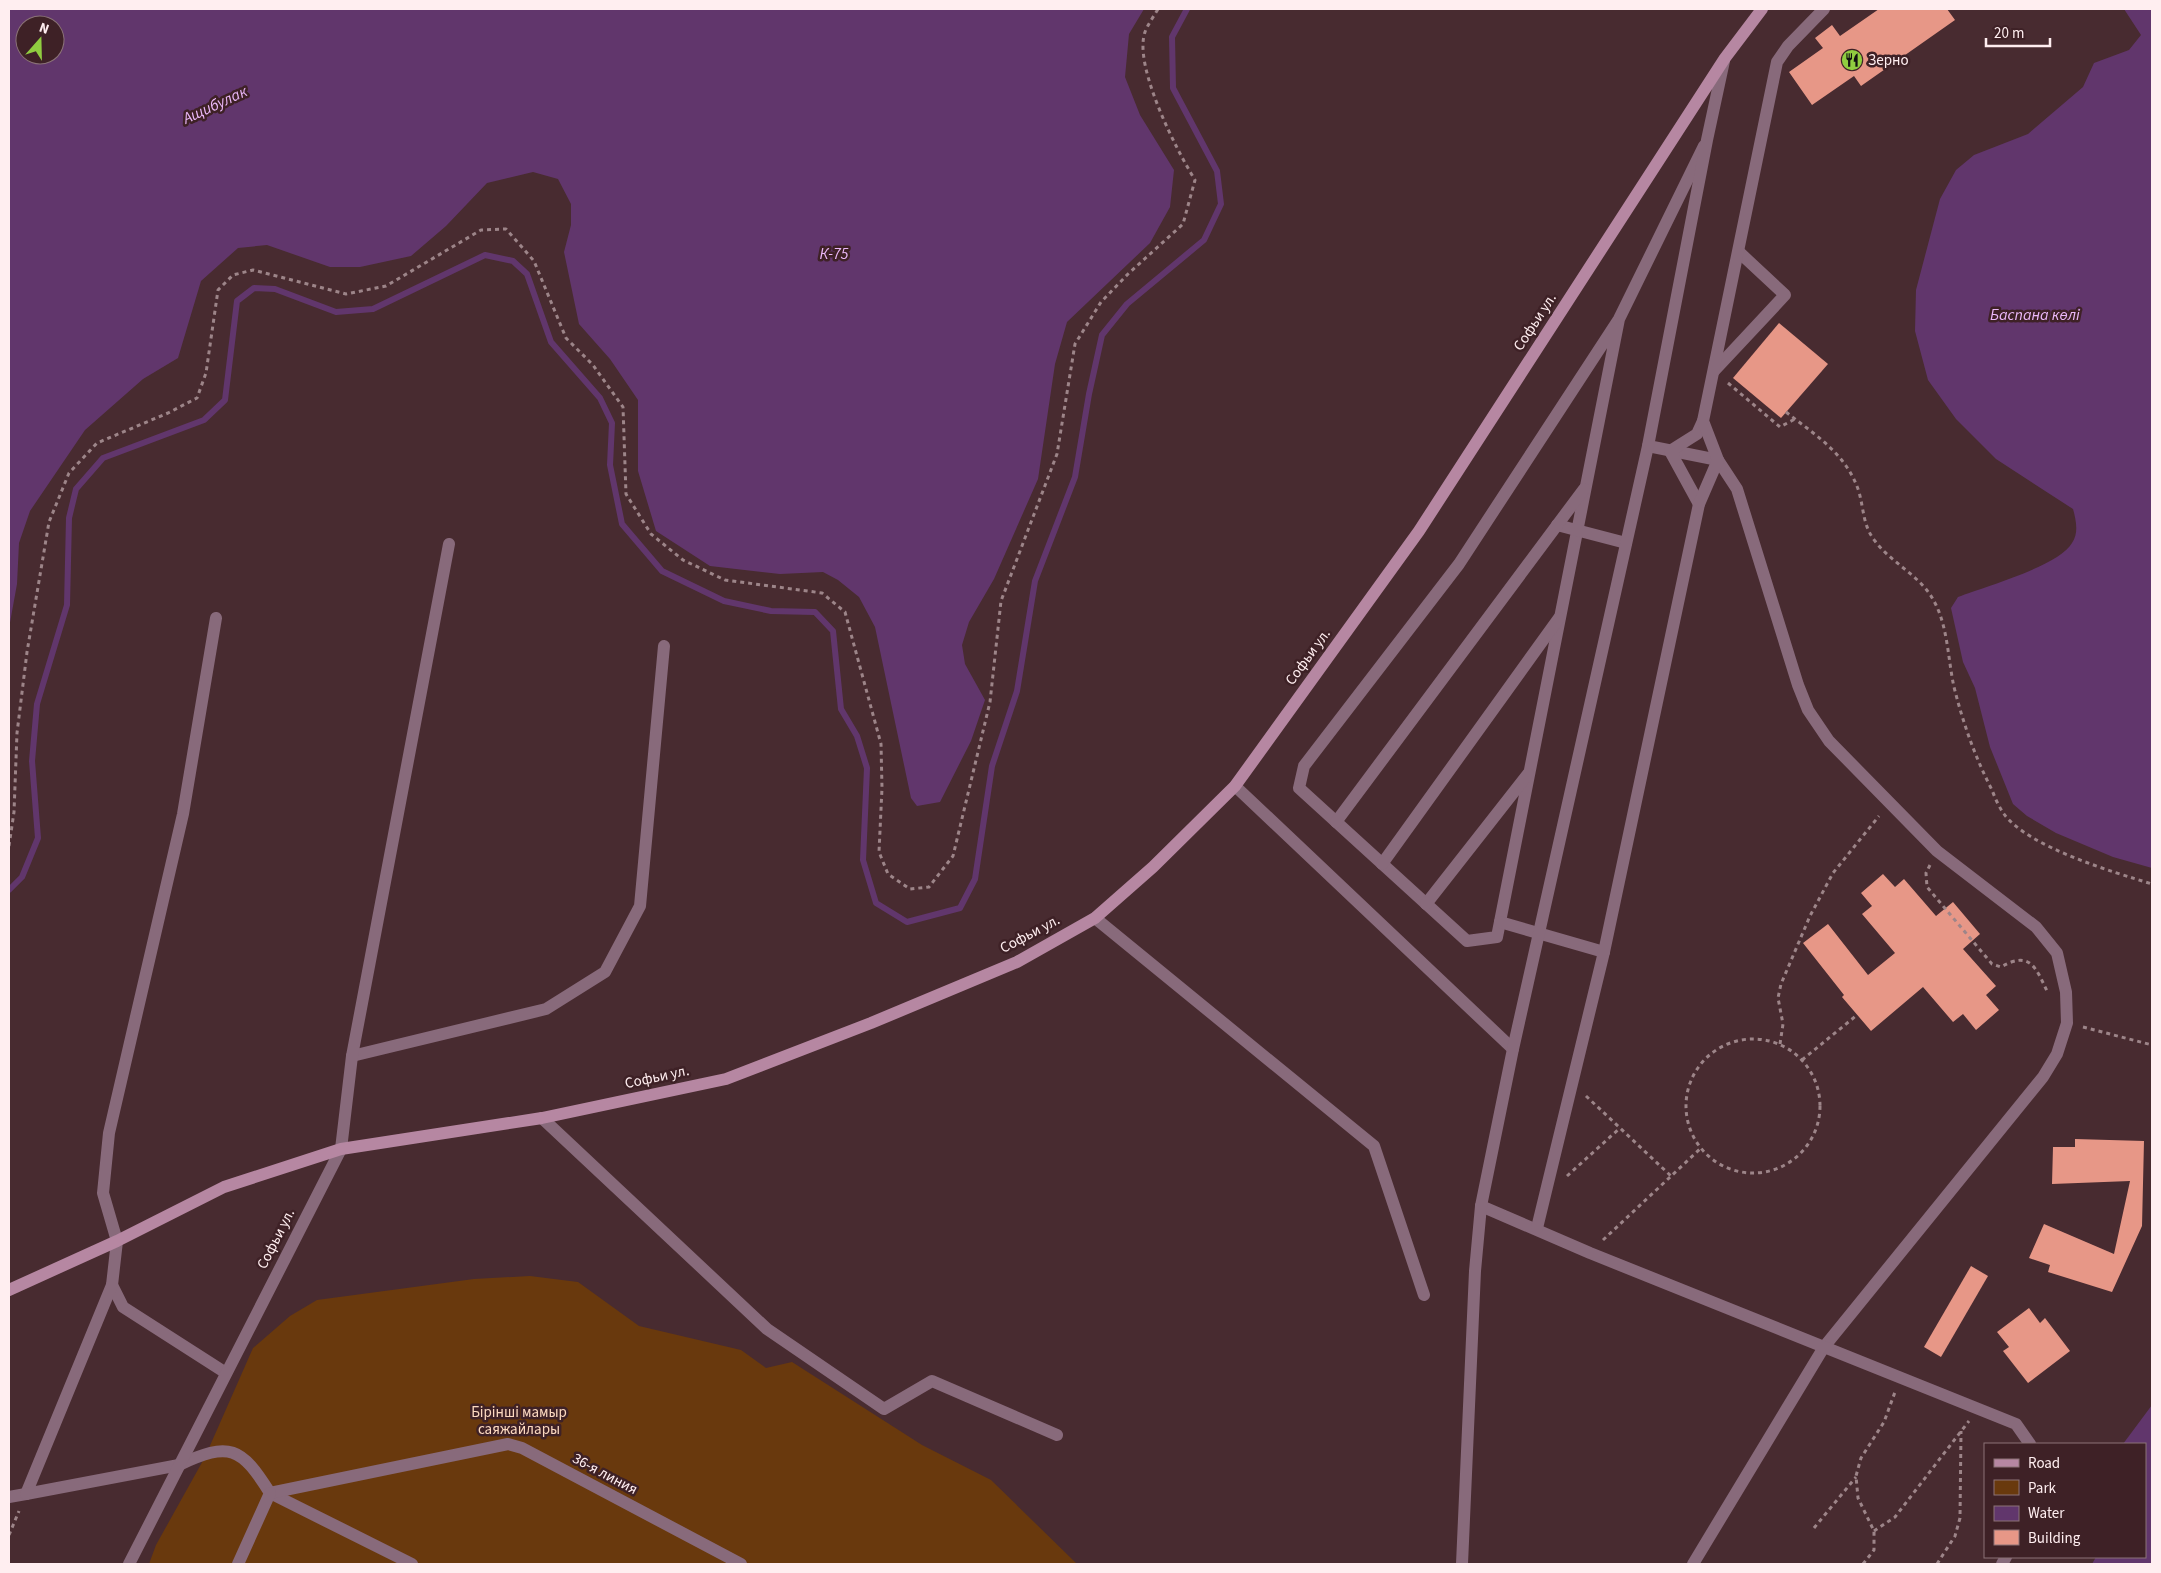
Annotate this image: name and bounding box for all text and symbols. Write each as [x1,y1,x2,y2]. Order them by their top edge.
north arrow [15,15,65,65]
scale bar [1986,15,2050,47]
text: N [36,18,52,40]
text: 20 m [1994,23,2024,44]
restaurant icon: Зерно [1840,48,1864,72]
place label: Зерно [1868,50,1909,71]
water label: Ащибулак [178,80,251,130]
water label: К-75 [820,243,849,265]
street label: Софьи ул. [1508,289,1562,355]
water label: Баспана көлі [1990,304,2080,326]
street label: Софьи ул. [1280,624,1336,690]
street label: Софьи ул. [996,909,1064,959]
street label: Софьи ул. [623,1060,691,1094]
street label: Софьи ул. [252,1205,300,1273]
park label: Бірінші мамыр саяжайлары [471,1402,567,1440]
legend [1984,1443,2146,1558]
street label: 36-я линия [569,1448,641,1500]
text: Road [2028,1453,2060,1474]
text: Park [2028,1478,2057,1499]
text: Water [2028,1503,2065,1524]
text: Building [2028,1528,2081,1549]

